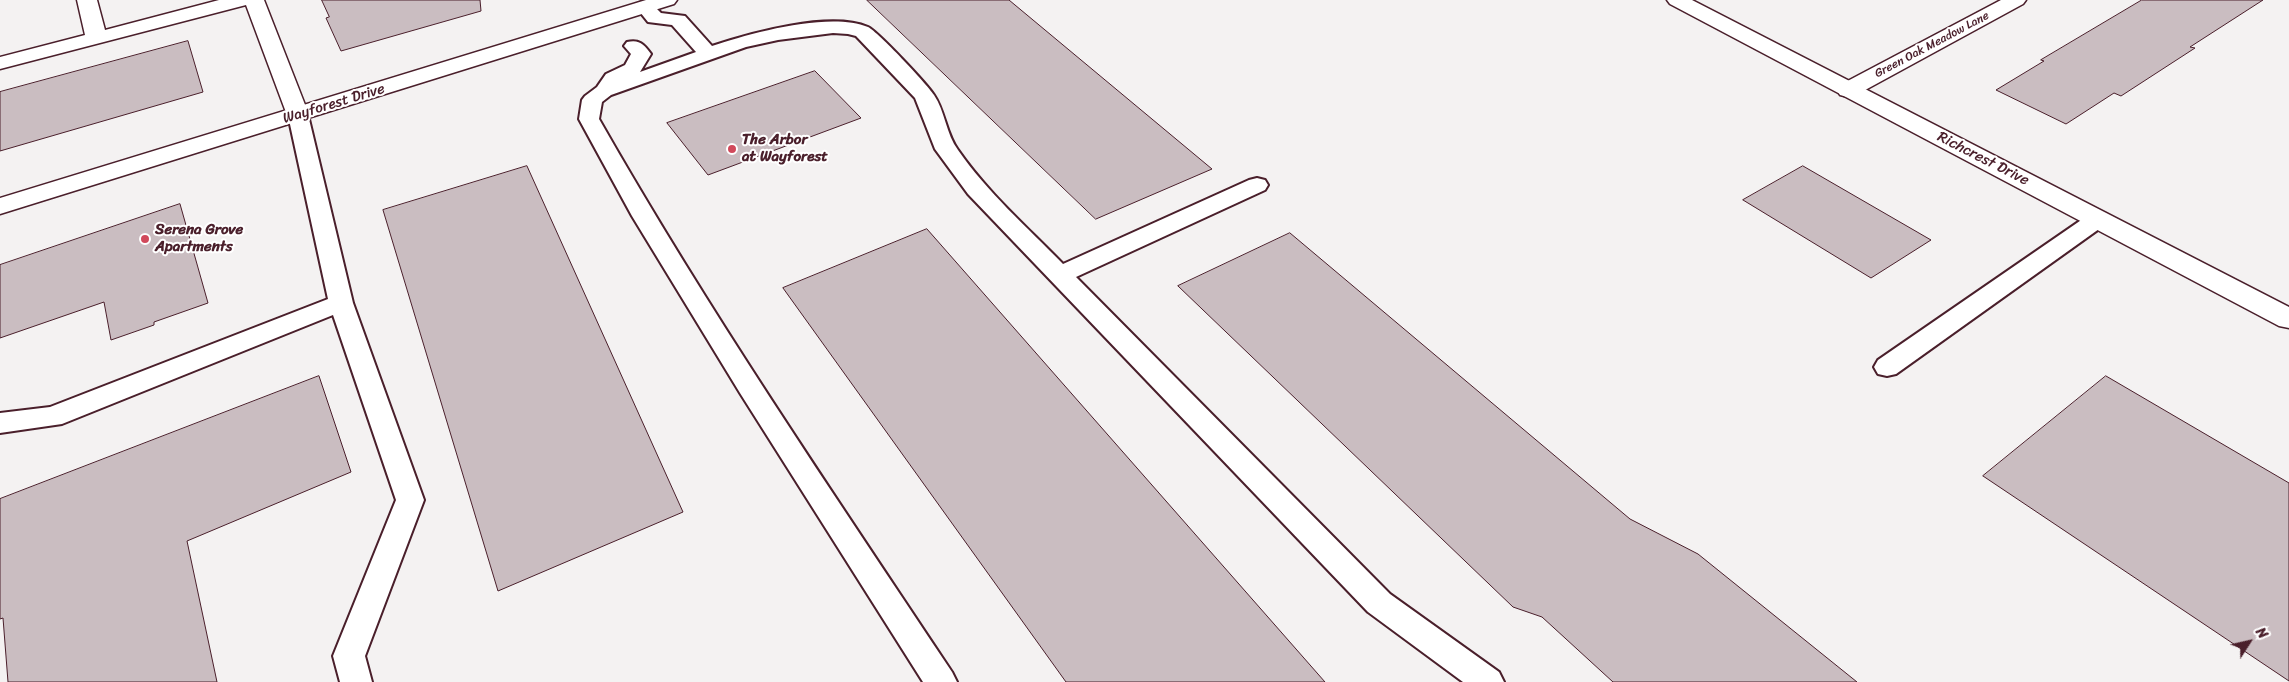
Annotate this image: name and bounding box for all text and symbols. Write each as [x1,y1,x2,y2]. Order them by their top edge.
street label: Green Oak Meadow Lane [1872,9,1992,81]
street label: Wayforest Drive [281,80,387,128]
street label: Richcrest Drive [1934,128,2032,190]
place label: The Arbor at Wayforest [742,131,828,166]
marker: The Arbor at Wayforest [726,143,738,155]
place label: Serena Grove Apartments [155,221,243,256]
marker: Serena Grove Apartments [139,233,151,245]
north arrow [2224,617,2274,667]
text: N [2249,622,2275,644]

